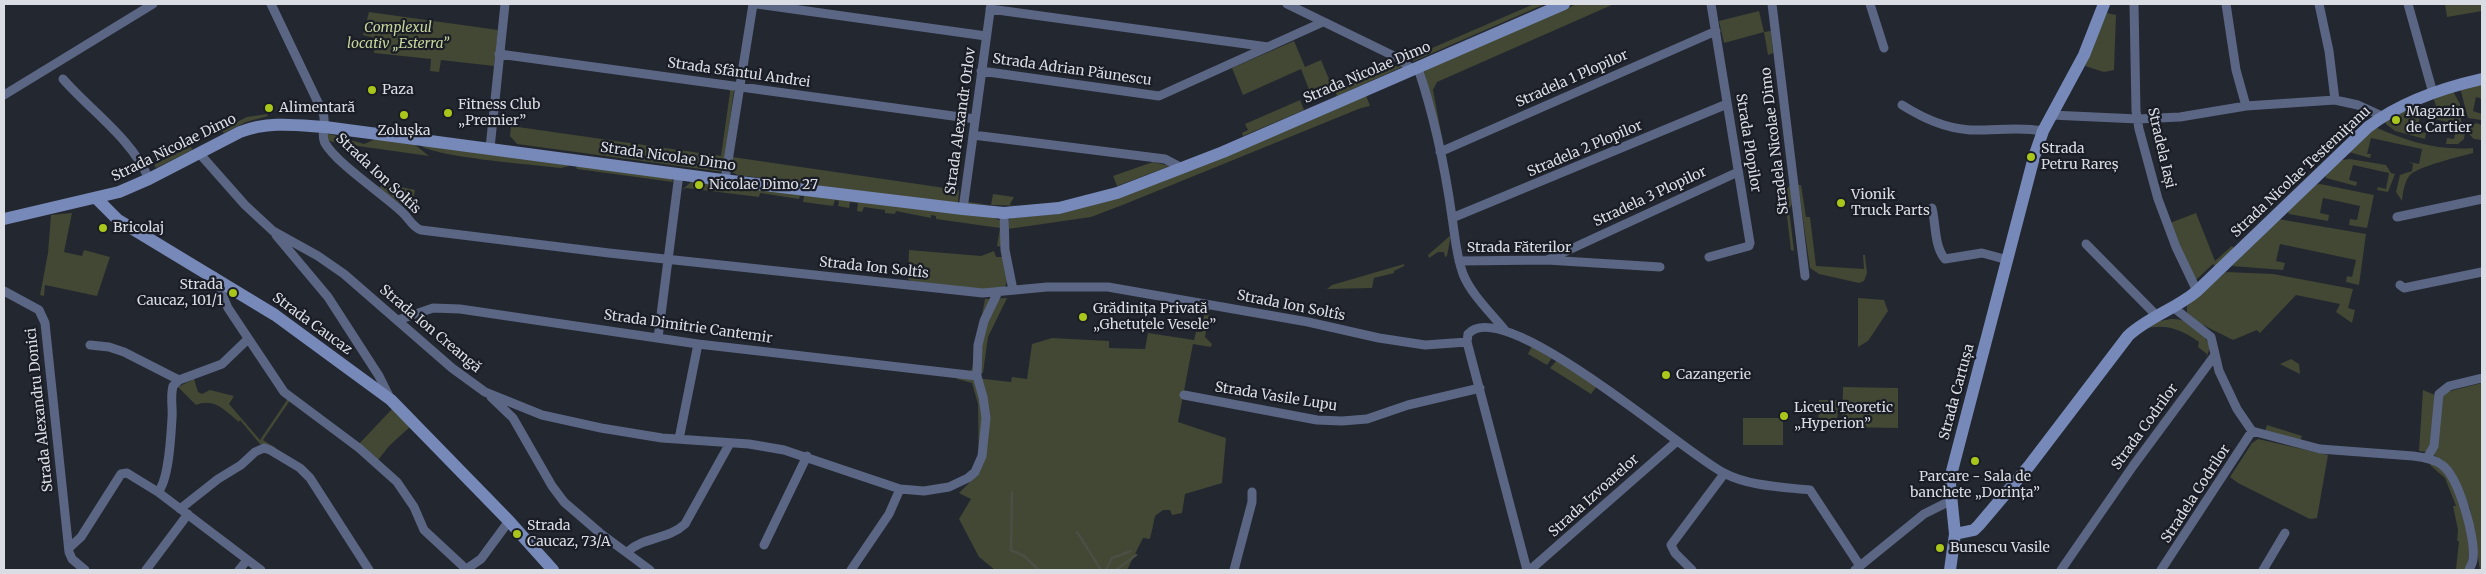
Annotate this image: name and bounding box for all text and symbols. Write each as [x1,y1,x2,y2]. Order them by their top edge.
park label: Complexul locativ „Esterra” [347,20,449,52]
street label: Strada Nicolae Dimo [1301,39,1433,107]
street label: Strada Alexandr Orlov [942,46,980,196]
street label: Stradela 1 Plopilor [1513,47,1631,111]
street label: Strada Adrian Păunescu [991,51,1153,89]
street label: Strada Sfântul Andrei [666,55,812,91]
street label: Stradela Nicolae Dimo [1758,66,1792,216]
place label: Paza [382,82,414,98]
marker: Paza [366,84,378,96]
street label: Strada Plopilor [1732,92,1764,194]
place label: Fitness Club „Premier” [458,97,540,130]
place label: Alimentară [279,100,355,116]
marker: Alimentară [263,102,275,114]
street label: Strada Nicolae Testemițanu [2228,103,2374,241]
place label: Magazin de Cartier [2406,104,2472,136]
street label: Stradela Iași [2144,106,2178,190]
marker: Fitness Club „Premier” [442,107,454,119]
marker: Zolușka [398,109,410,121]
street label: Strada Nicolae Dimo [109,111,239,185]
marker: Magazin de Cartier [2390,114,2402,126]
street label: Stradela 2 Plopilor [1525,117,1645,181]
place label: Zolușka [377,123,431,139]
street label: Strada Ion Soltîs [332,130,424,218]
street label: Strada Nicolae Dimo [599,139,737,175]
place label: Strada Petru Rareș [2041,141,2119,174]
marker: Strada Petru Rareș [2025,151,2037,163]
street label: Stradela 3 Plopilor [1591,163,1709,231]
place label: Nicolae Dimo 27 [709,177,818,193]
marker: Nicolae Dimo 27 [693,179,705,191]
place label: Vionik Truck Parts [1851,187,1930,220]
marker: Vionik Truck Parts [1835,197,1847,209]
place label: Bricolaj [113,220,164,236]
marker: Bricolaj [97,222,109,234]
street label: Strada Făterilor [1467,240,1571,256]
street label: Strada Ion Soltîs [818,254,930,282]
place label: Strada Caucaz, 101/1 [137,277,223,310]
street label: Strada Ion Creangă [376,282,484,376]
marker: Strada Caucaz, 101/1 [227,287,239,299]
street label: Strada Ion Soltîs [1235,287,1347,325]
street label: Strada Caucaz [269,289,355,359]
place label: Grădinița Privată „Ghetuțele Vesele” [1093,301,1216,334]
street label: Strada Dimitrie Cantemir [603,307,773,347]
marker: Grădinița Privată „Ghetuțele Vesele” [1077,311,1089,323]
street label: Strada Alexandru Donici [23,327,57,493]
street label: Strada Cartușa [1936,342,1978,442]
place label: Cazangerie [1676,367,1751,383]
marker: Cazangerie [1660,369,1672,381]
street label: Strada Vasile Lupu [1214,379,1338,415]
street label: Strada Codrilor [2108,381,2182,473]
place label: Liceul Teoretic „Hyperion” [1794,400,1893,432]
marker: Liceul Teoretic „Hyperion” [1778,410,1790,422]
street label: Stradela Codrilor [2158,442,2234,546]
street label: Strada Izvoarelor [1546,451,1642,541]
marker: Parcare - Sala de banchete „Dorința” [1969,455,1981,467]
place label: Parcare - Sala de banchete „Dorința” [1910,469,2040,502]
place label: Strada Caucaz, 73/A [527,518,611,550]
marker: Strada Caucaz, 73/A [511,528,523,540]
place label: Bunescu Vasile [1950,540,2050,556]
marker: Bunescu Vasile [1934,542,1946,554]

